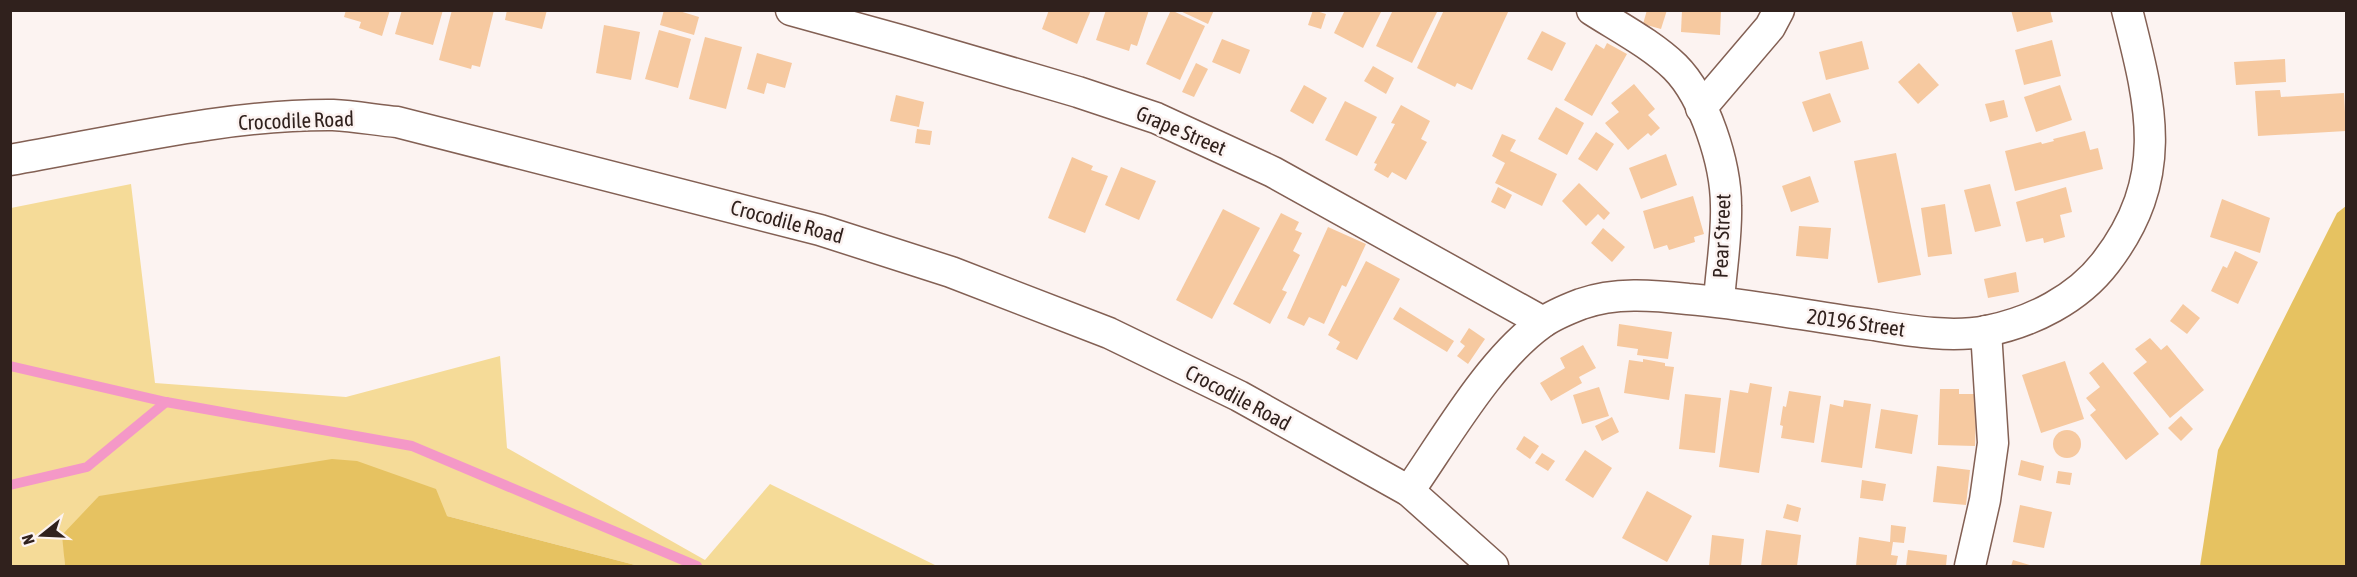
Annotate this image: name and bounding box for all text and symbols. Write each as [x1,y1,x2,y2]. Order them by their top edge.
street label: Grape Street [1133,100,1230,160]
street label: Crocodile Road [238,106,354,134]
street label: Pear Street [1708,193,1734,279]
street label: Crocodile Road [728,194,846,248]
street label: 20196 Street [1806,303,1906,341]
street label: Crocodile Road [1182,359,1295,435]
north arrow [12,505,72,565]
text: N [18,532,38,547]

